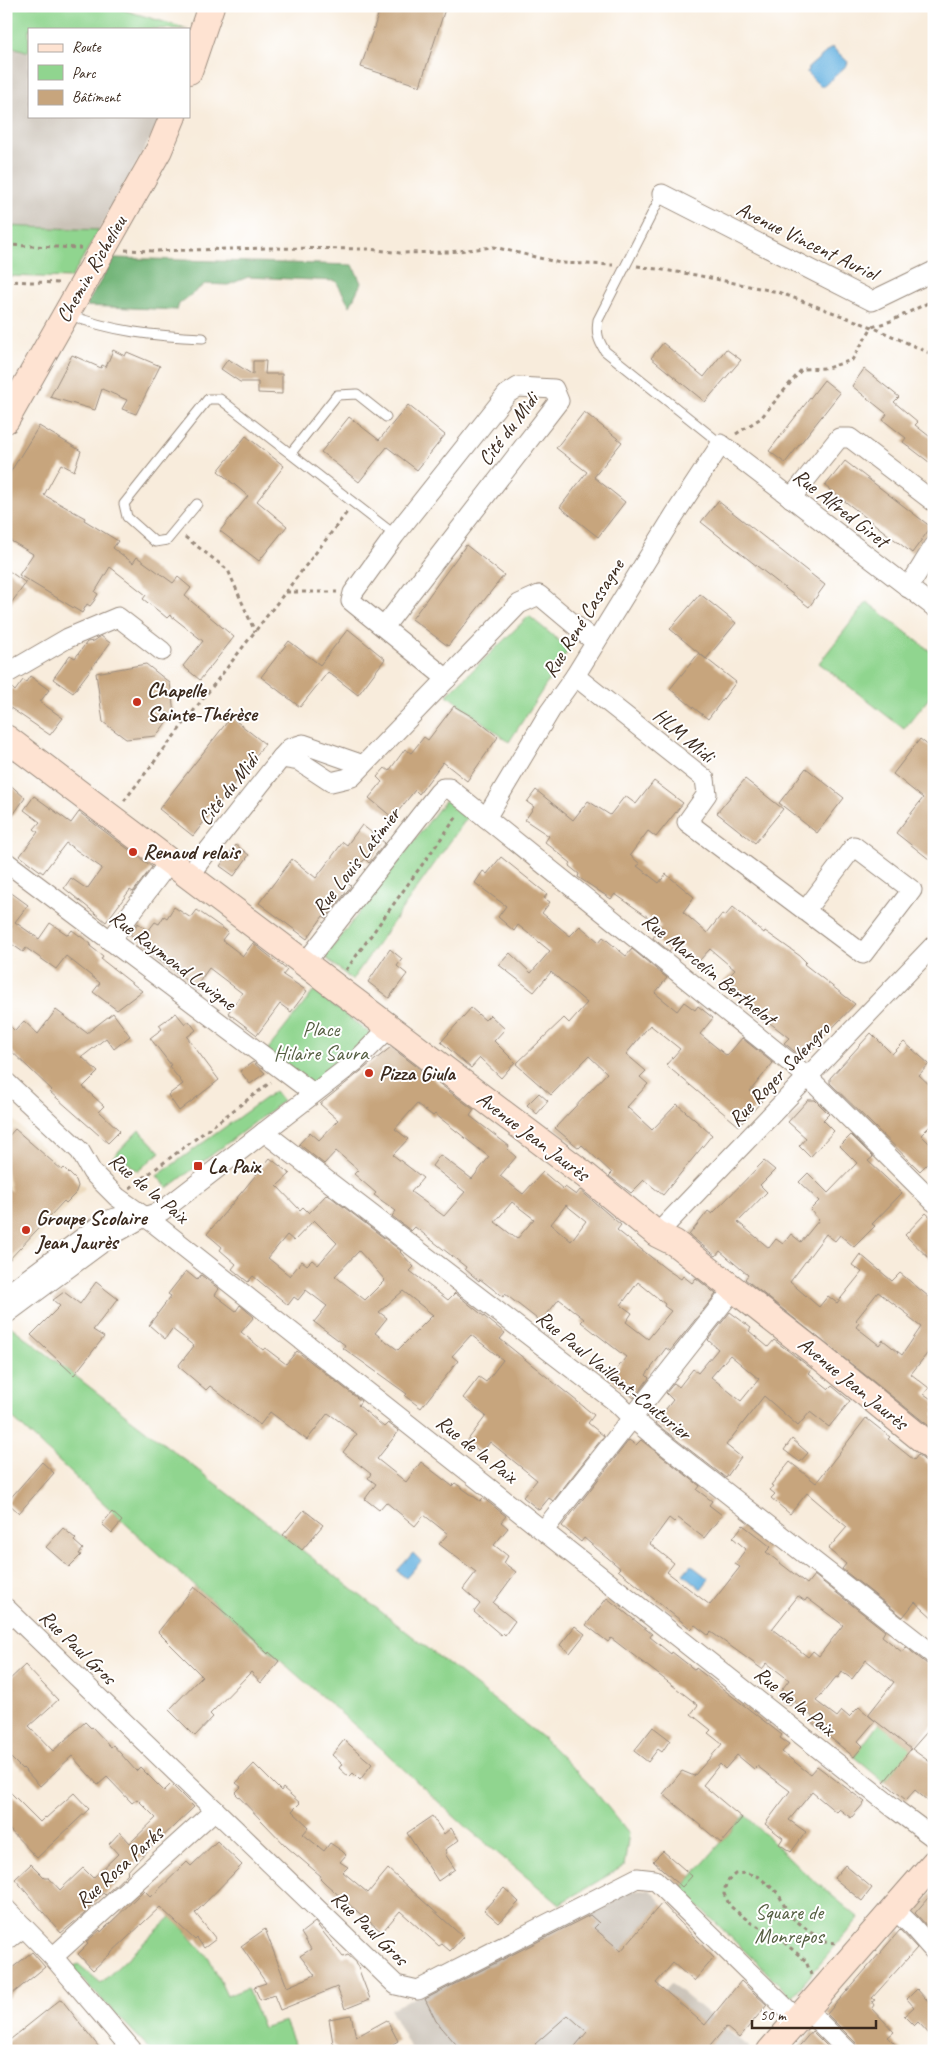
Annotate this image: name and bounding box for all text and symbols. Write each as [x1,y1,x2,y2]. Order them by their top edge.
legend [28,28,190,118]
text: Route [72,38,102,57]
text: Parc [72,64,96,83]
text: Bâtiment [72,88,122,107]
street label: Avenue Vincent Auriol [732,196,885,288]
street label: Chemin Richelieu [50,210,133,327]
street label: Cité du Midi [472,385,546,471]
street label: Rue Alfred Giret [788,463,896,555]
street label: Rue René Cassagne [536,553,630,682]
place label: Chapelle Sainte-Thérèse [147,677,259,727]
marker: Chapelle Sainte-Thérèse [131,696,143,708]
street label: HLM Midi [648,702,722,770]
street label: Cité du Midi [192,745,266,830]
street label: Rue Louis Latimier [306,800,407,920]
place label: Renaud relais [143,839,242,865]
marker: Renaud relais [127,846,139,858]
street label: Rue Raymond Lavigne [105,904,243,1017]
street label: Rue Marcelin Berthelot [637,907,783,1033]
street label: Rue Roger Salengro [723,1015,837,1132]
park label: Place Hilaire Saura [274,1016,370,1066]
place label: Pizza Giula [379,1060,456,1086]
marker: Pizza Giula [363,1067,375,1079]
street label: Avenue Jean Jaurès [472,1085,596,1188]
street label: Rue de la Paix [104,1147,196,1230]
place label: La Paix [208,1153,262,1179]
marker: La Paix [192,1160,204,1172]
place label: Groupe Scolaire Jean Jaurès [34,1205,148,1255]
marker: Groupe Scolaire Jean Jaurès [20,1224,32,1236]
street label: Rue Paul Vaillant-Couturier [531,1305,698,1446]
street label: Avenue Jean Jaurès [793,1331,915,1436]
street label: Rue de la Paix [431,1409,524,1490]
street label: Rue Paul Gros [34,1604,123,1691]
street label: Rue de la Paix [749,1661,842,1743]
street label: Rue Rosa Parks [70,1819,170,1913]
street label: Rue Paul Gros [326,1885,415,1972]
park label: Square de Monrepos [755,1899,825,1949]
scale bar [752,1997,876,2029]
text: 50 m [760,2006,787,2025]

